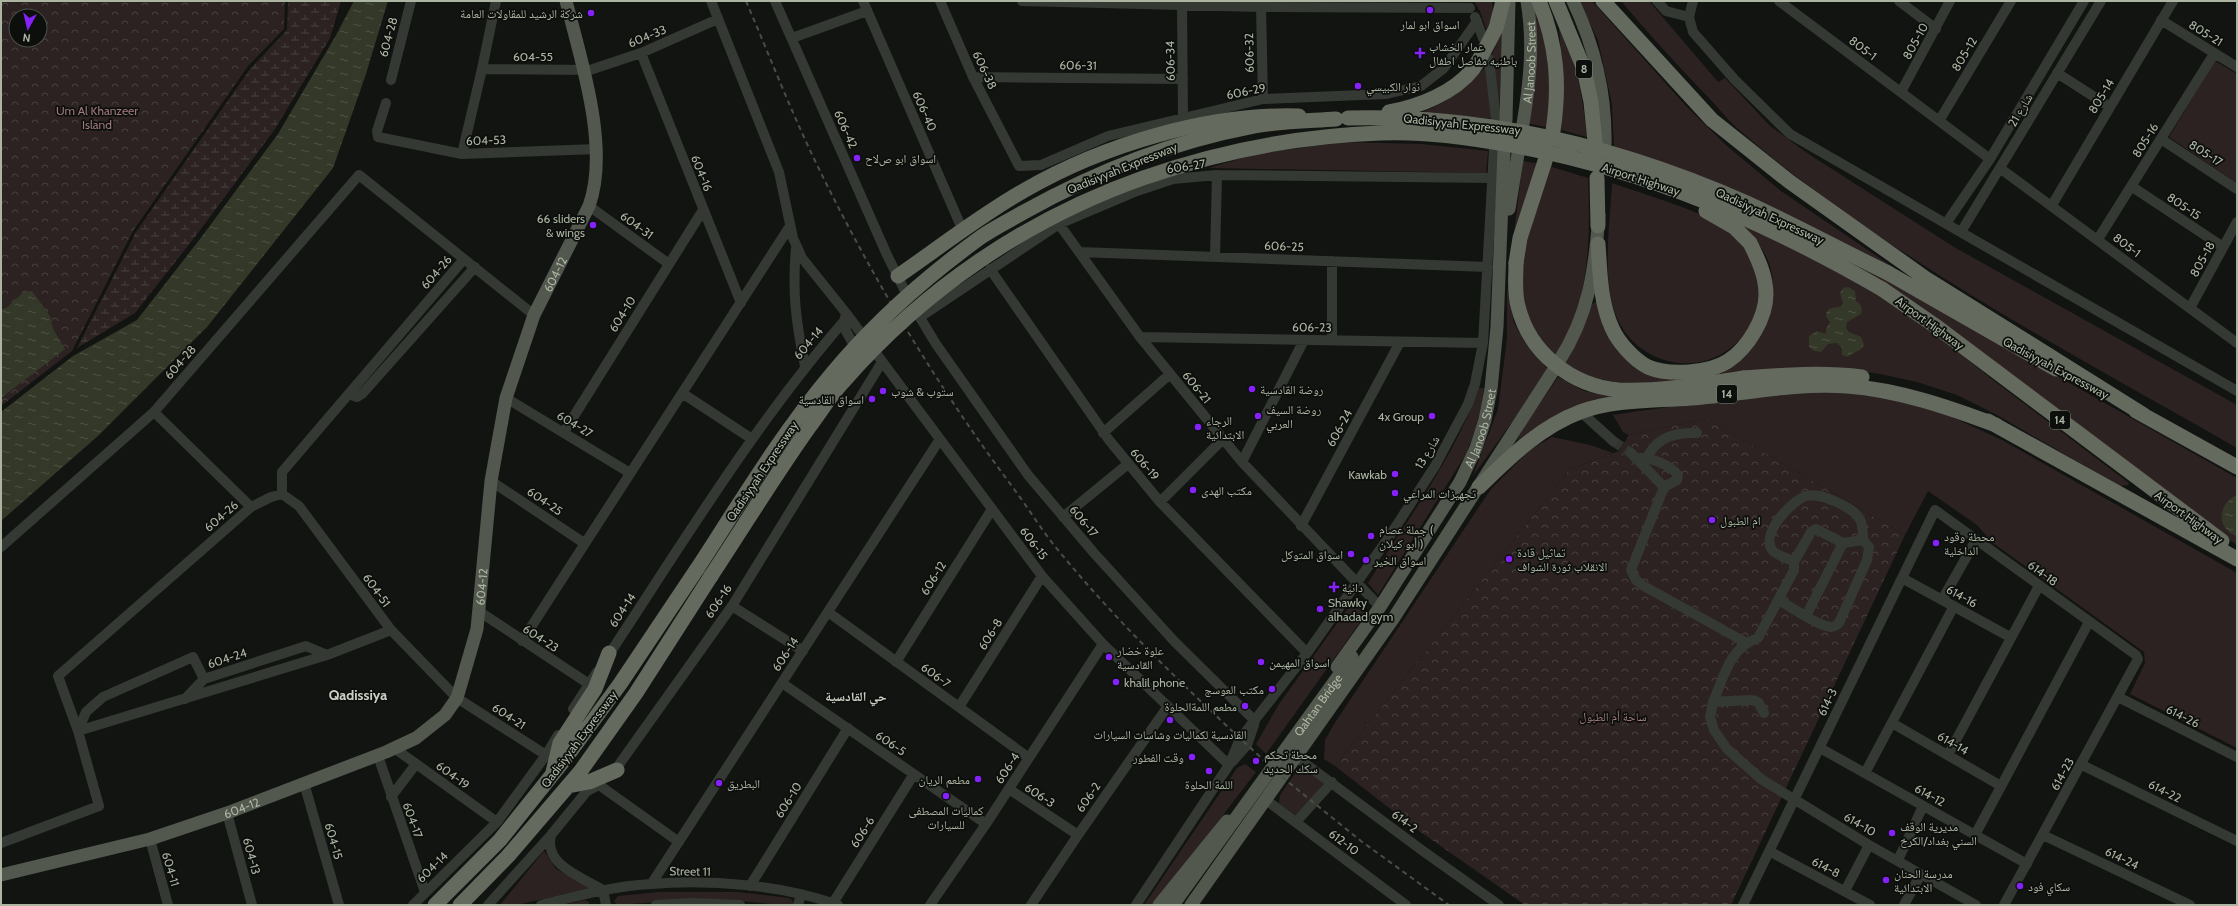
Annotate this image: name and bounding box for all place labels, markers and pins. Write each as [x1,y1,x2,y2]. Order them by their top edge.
marker: اسواق ابو لمار [1425,5,1435,15]
place label: شركة الرشيد للمقاولات العامة [460,6,583,21]
marker: شركة الرشيد للمقاولات العامة [586,8,596,18]
place label: اسواق ابو لمار [1399,17,1460,32]
place label: عمار الخشاب باطنيه مفاصل اطفال [1429,39,1517,68]
marker: عمار الخشاب باطنيه مفاصل اطفال [1414,47,1426,59]
place label: نوار الكبيسي [1366,79,1420,97]
marker: نوار الكبيسي [1353,81,1363,91]
place label: اسواق ابو صﻻح [865,151,936,166]
marker: اسواق ابو صﻻح [852,153,862,163]
place label: 66 sliders & wings [537,211,585,240]
marker: 66 sliders & wings [588,220,598,230]
place label: روضة القادسية [1260,382,1324,397]
place label: ستوب & شوب [891,384,954,399]
marker: روضة القادسية [1247,384,1257,394]
marker: ستوب & شوب [878,386,888,396]
place label: اسواق القادسية [799,392,864,407]
marker: اسواق القادسية [867,394,877,404]
place label: روضة السيف العربي [1266,402,1322,434]
place label: 4x Group [1377,409,1424,424]
marker: روضة السيف العربي [1253,411,1263,421]
marker: 4x Group [1427,411,1437,421]
place label: الرجاء الابتدائية [1206,413,1244,442]
marker: الرجاء الابتدائية [1193,422,1203,432]
place label: Kawkab [1348,467,1387,482]
marker: Kawkab [1390,469,1400,479]
place label: مكتب الهدى [1201,483,1252,498]
marker: مكتب الهدى [1188,485,1198,495]
place label: تجهيزات المراعي [1403,486,1477,504]
marker: تجهيزات المراعي [1390,488,1400,498]
place label: ام الطبول [1720,513,1761,529]
marker: ام الطبول [1707,515,1717,525]
place label: جملة عصام ( أبو كيلان ) [1379,522,1434,551]
place label: محطة وقود الداخلية [1944,529,1994,558]
marker: جملة عصام ( أبو كيلان ) [1366,531,1376,541]
marker: محطة وقود الداخلية [1931,538,1941,548]
place label: تماثيل قادة الانقلاب ثورة الشواف [1517,545,1607,574]
place label: اسواق المتوكل [1281,547,1343,562]
marker: اسواق المتوكل [1346,549,1356,559]
place label: اسواق الخير [1373,553,1426,568]
marker: تماثيل قادة الانقلاب ثورة الشواف [1504,554,1514,564]
marker: اسواق الخير [1361,555,1371,565]
place label: دانية [1342,580,1363,595]
marker: دانية [1329,582,1339,592]
place label: Shawky alhadad gym [1328,595,1393,624]
marker: Shawky alhadad gym [1315,604,1325,614]
place label: علوة خضار القادسية [1116,643,1164,672]
marker: علوة خضار القادسية [1104,652,1114,662]
place label: اسواق المهيمن [1269,655,1330,670]
marker: اسواق المهيمن [1256,657,1266,667]
place label: khalil phone [1124,675,1185,690]
marker: khalil phone [1111,677,1121,687]
place label: مكتب العوسج [1204,682,1264,697]
marker: مكتب العوسج [1267,684,1277,694]
place label: مطعم اللمةالحلوة [1164,699,1237,715]
marker: مطعم اللمةالحلوة [1240,701,1250,711]
marker: القادسية لكماليات وشاسات السيارات [1165,715,1175,725]
place label: القادسية لكماليات وشاسات السيارات [1093,727,1247,742]
place label: محطة تحكم سكك الحديد [1264,747,1318,776]
place label: وقت الفطور [1132,750,1184,765]
marker: وقت الفطور [1187,752,1197,762]
marker: محطة تحكم سكك الحديد [1251,756,1261,766]
marker: اللمة الحلوة [1204,766,1214,776]
place label: مطعم الريان [919,772,970,788]
marker: مطعم الريان [973,774,983,784]
place label: البطريق [727,776,760,791]
place label: اللمة الحلوة [1185,777,1233,792]
marker: البطريق [714,778,724,788]
marker: كماليات المصطفى للسيارات [941,791,951,801]
place label: كماليات المصطفى للسيارات [909,803,984,832]
place label: مديرية الوقف السني بغداد/الكرخ [1900,819,1977,851]
marker: مديرية الوقف السني بغداد/الكرخ [1887,828,1897,838]
place label: مدرسة الحنان الابتدائية [1894,866,1953,895]
marker: مدرسة الحنان الابتدائية [1881,875,1891,885]
place label: سكاي فود [2028,879,2070,897]
marker: سكاي فود [2015,881,2025,891]

